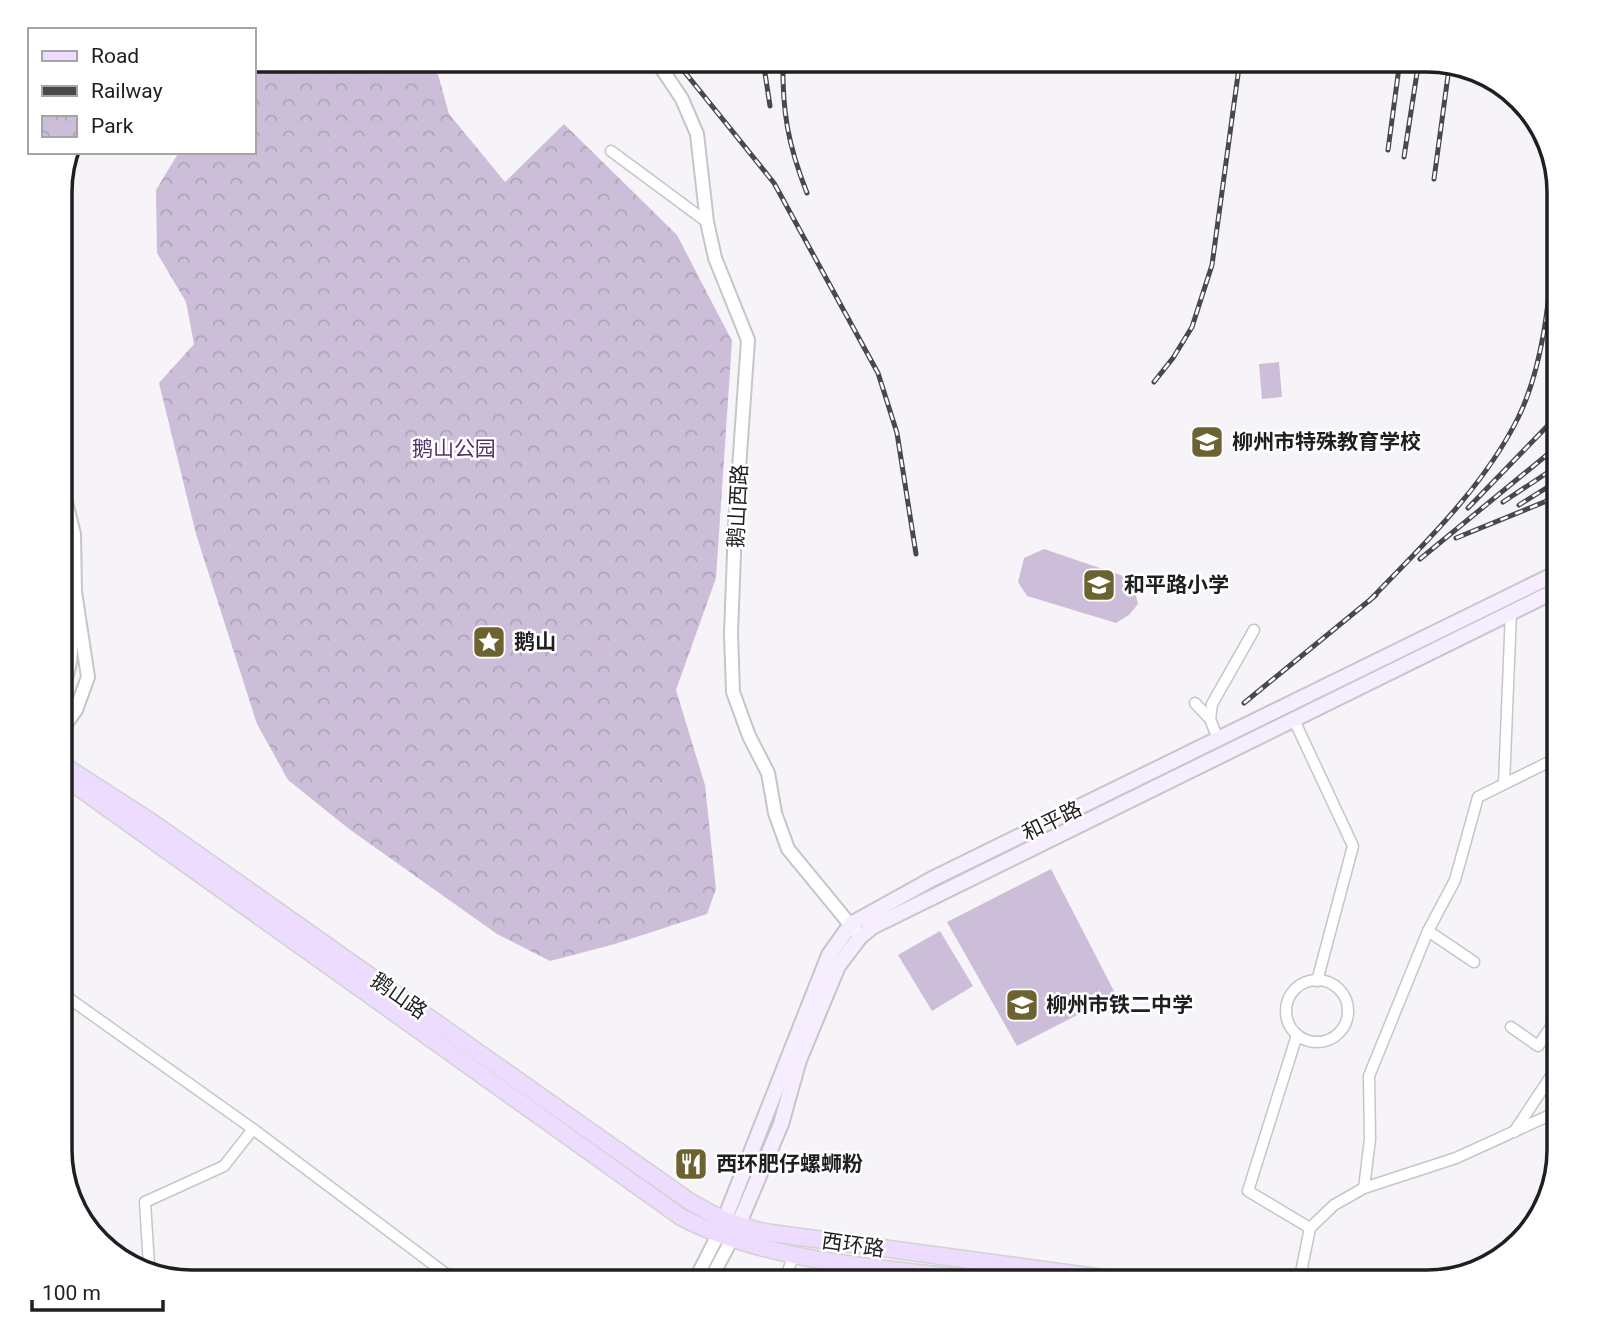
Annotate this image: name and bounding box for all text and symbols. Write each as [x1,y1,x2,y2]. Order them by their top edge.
legend [28,28,256,154]
text: Road [91,44,139,68]
text: Railway [91,79,163,103]
text: Park [91,114,134,138]
school or university icon: 柳州市特殊教育学校 [1188,423,1226,461]
place label: 柳州市特殊教育学校 [1232,430,1421,454]
park label: 鹅山公园 [412,437,496,461]
street label: 鹅山西路 [724,463,752,549]
school or university icon: 和平路小学 [1080,566,1118,604]
place label: 和平路小学 [1124,573,1229,597]
place icon: 鹅山 [470,623,508,661]
place label: 鹅山 [514,630,556,654]
street label: 和平路 [1018,796,1086,846]
street label: 鹅山路 [366,968,432,1024]
school or university icon: 柳州市铁二中学 [1003,986,1041,1024]
place label: 柳州市铁二中学 [1046,993,1193,1017]
restaurant icon: 西环肥仔螺蛳粉 [672,1145,710,1183]
place label: 西环肥仔螺蛳粉 [716,1152,863,1176]
street label: 西环路 [820,1229,886,1261]
scale bar [32,1268,163,1312]
text: 100 m [42,1281,101,1305]

